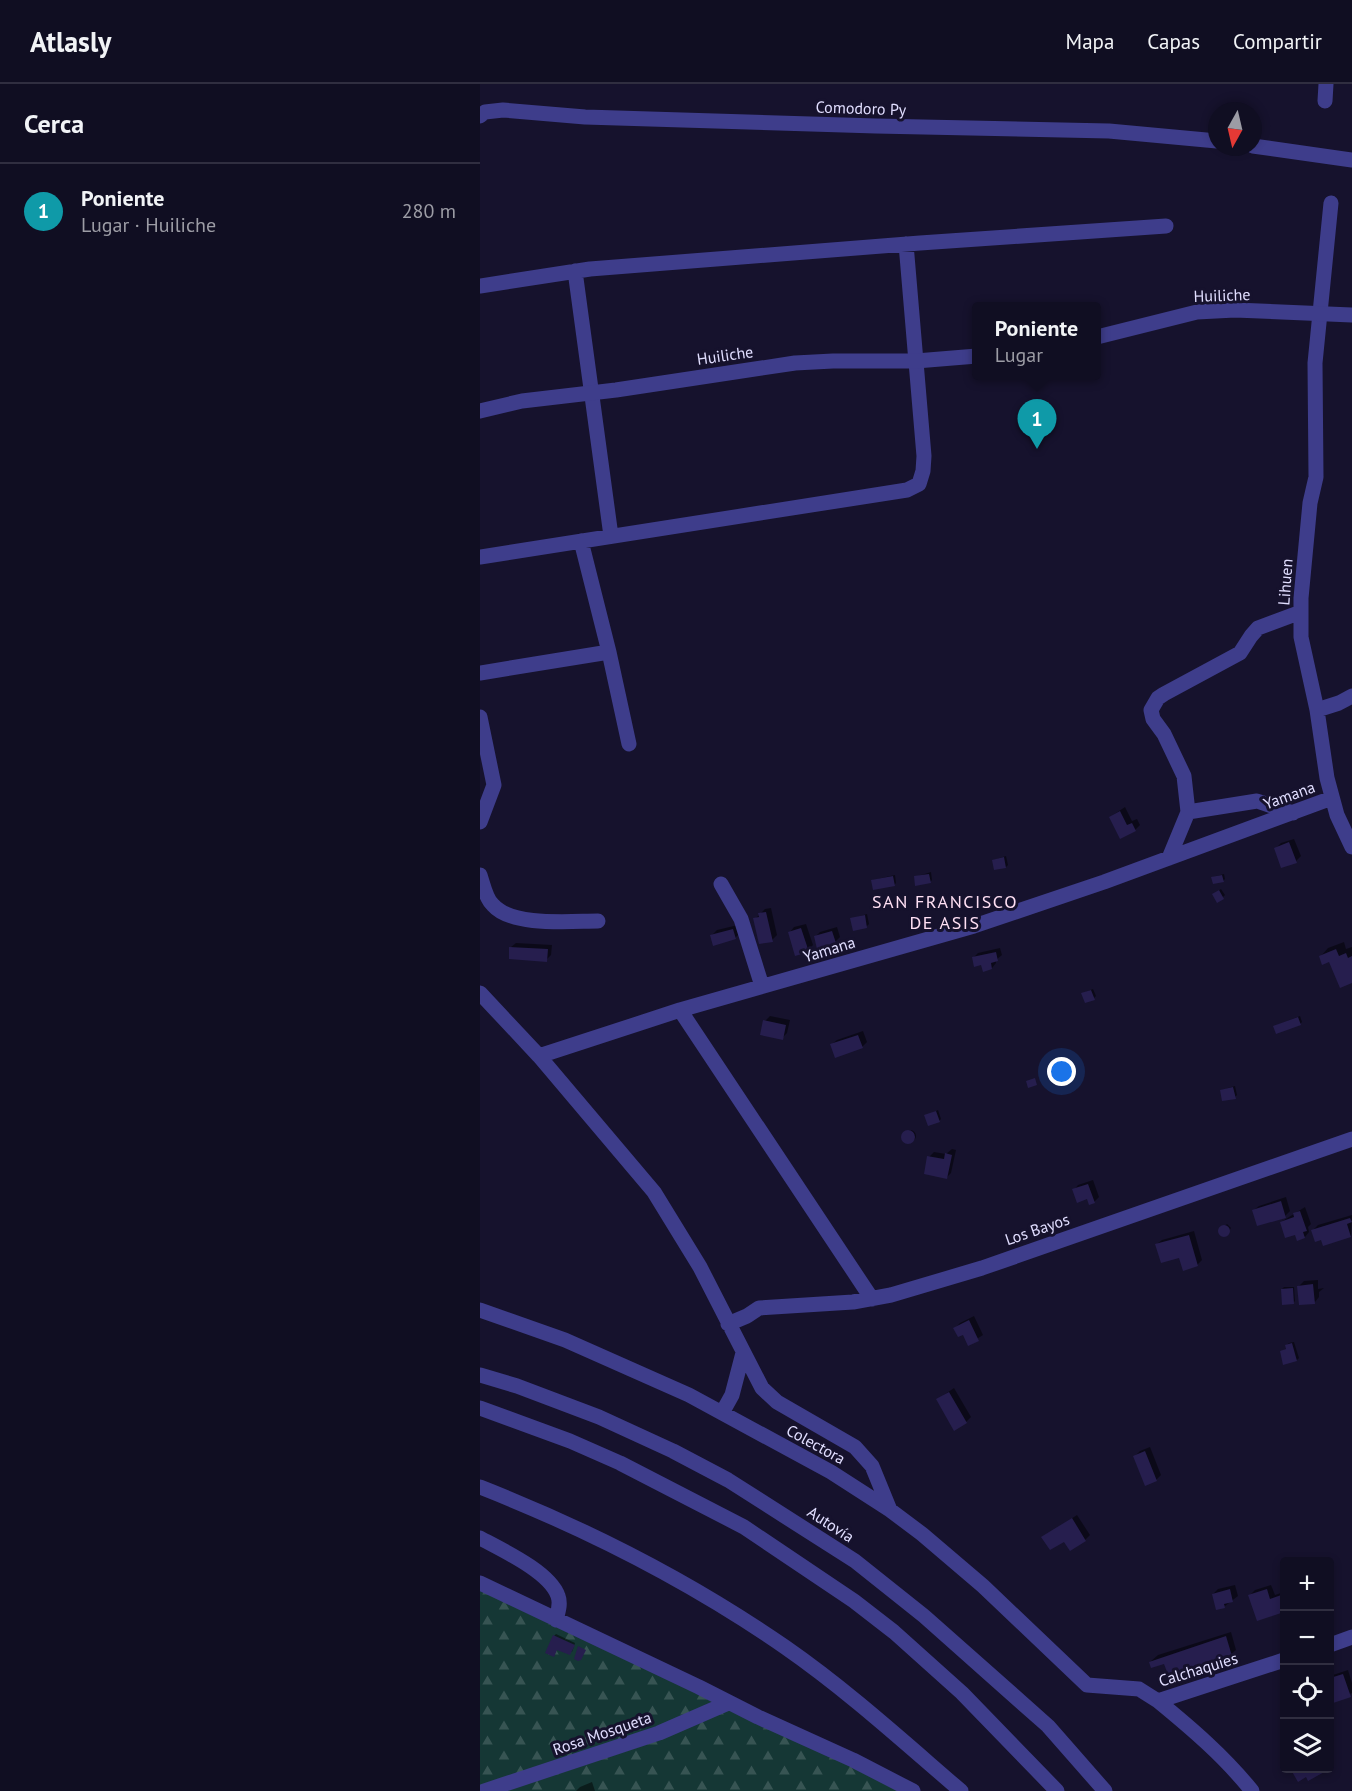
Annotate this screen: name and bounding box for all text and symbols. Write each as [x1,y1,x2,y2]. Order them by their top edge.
text: Atlasly [30,23,112,60]
text: Mapa [1066,28,1114,55]
text: Capas [1147,28,1200,55]
text: Compartir [1233,28,1322,55]
street label: Comodoro Py [815,96,907,120]
north arrow [1208,102,1262,156]
text: Cerca [24,107,84,140]
text: Poniente [81,184,164,212]
text: 1 [38,198,49,224]
text: 280 m [402,198,456,224]
text: Lugar · Huiliche [81,212,216,238]
street label: Huiliche [1193,284,1251,306]
popup [972,302,1101,380]
text: Poniente [995,314,1078,342]
street label: Huiliche [696,341,754,369]
text: Lugar [995,342,1043,368]
pin: 1 [1018,400,1056,449]
street label: Lihuen [1273,558,1297,606]
street label: Yamana [1261,776,1317,814]
district label: SAN FRANCISCO DE ASIS [872,890,1018,934]
street label: Yamana [801,932,857,966]
your location [1047,1057,1076,1086]
street label: Los Bayos [1002,1209,1072,1249]
street label: Colectora [783,1420,849,1468]
street label: Autovía [804,1502,858,1546]
map controls [1280,1557,1334,1773]
button: + [1280,1557,1334,1611]
button: − [1280,1611,1334,1665]
street label: Calchaquies [1156,1647,1240,1691]
button: locate [1280,1665,1334,1719]
street label: Rosa Mosqueta [550,1707,654,1759]
button: layers [1280,1719,1334,1773]

